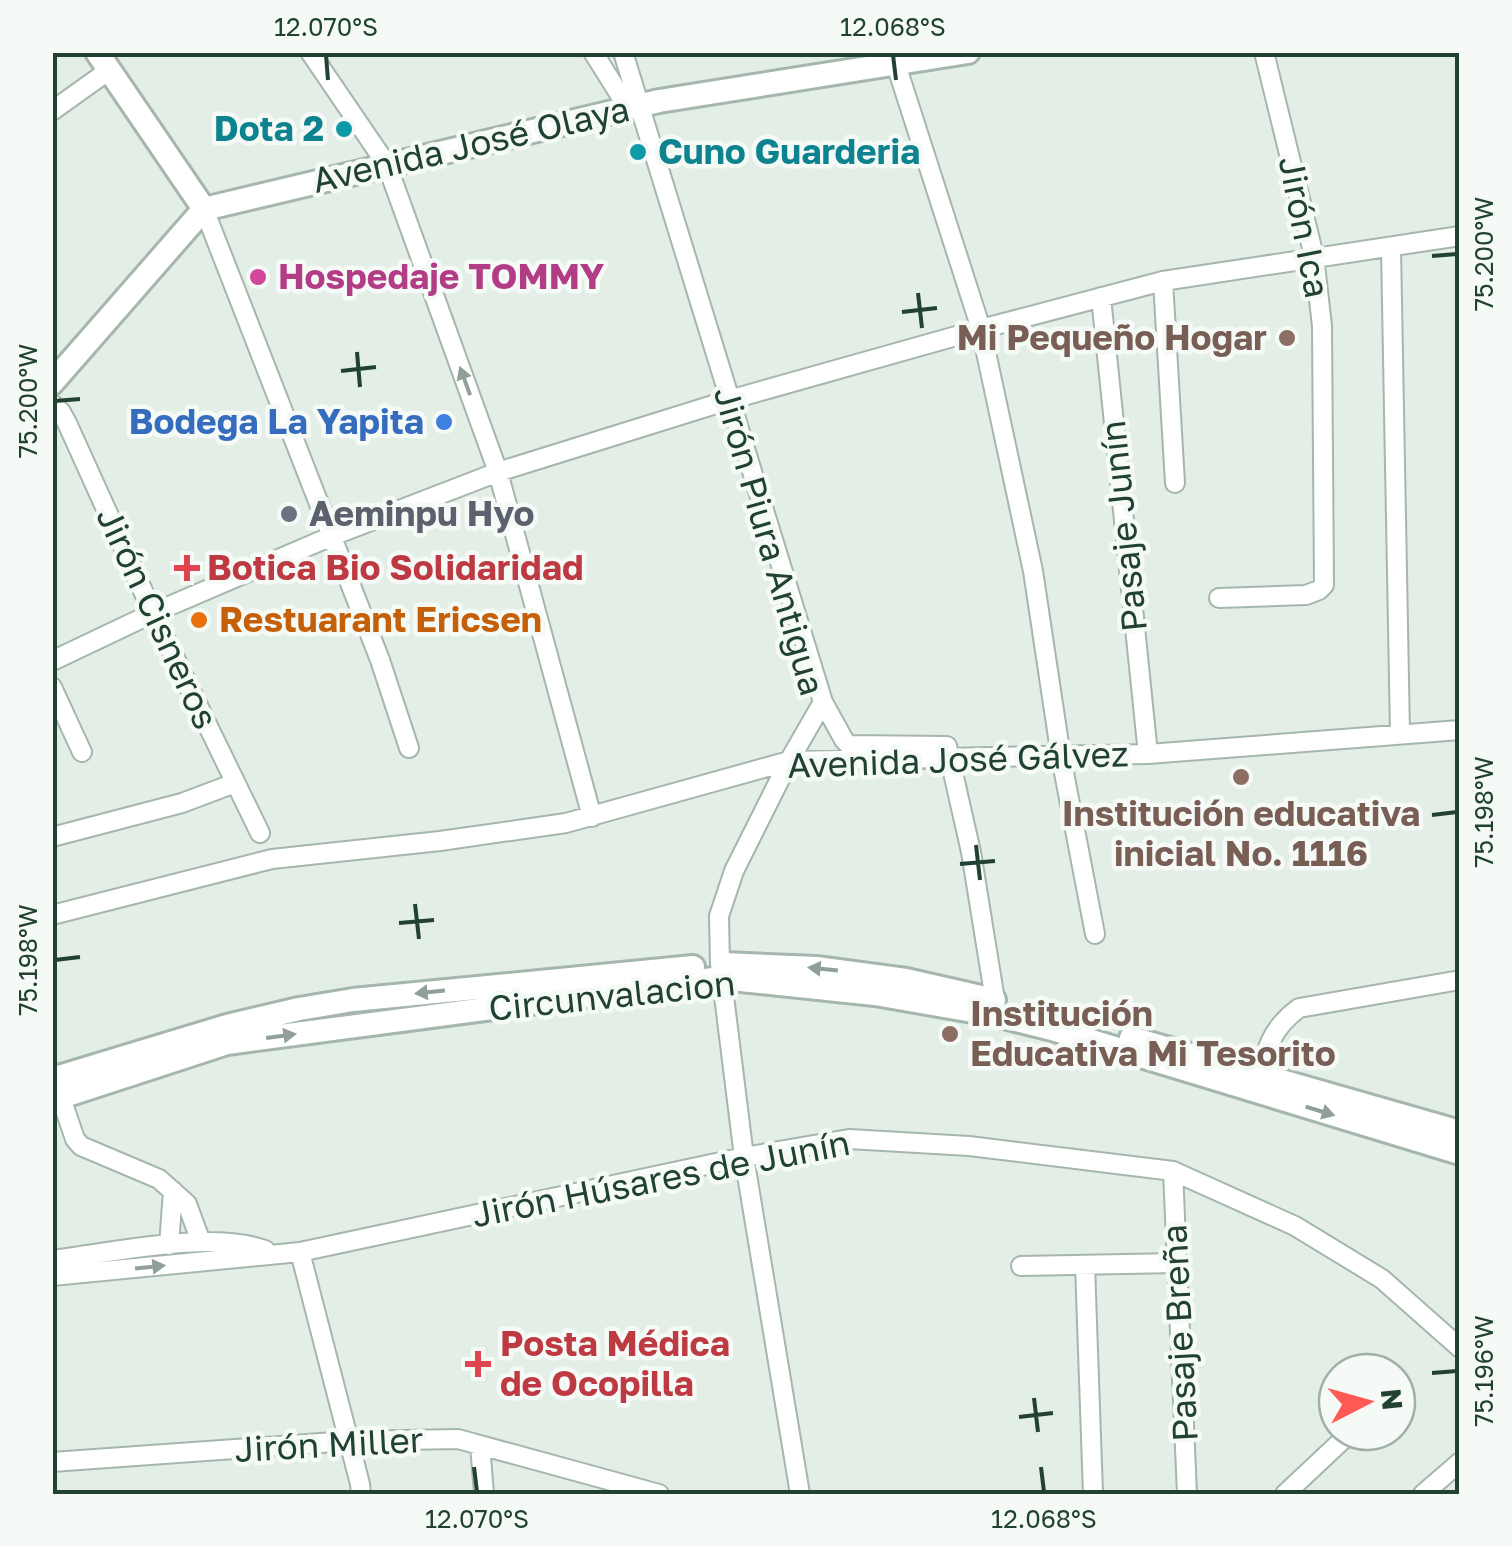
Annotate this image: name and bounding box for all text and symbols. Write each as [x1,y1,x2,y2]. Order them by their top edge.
text: 12.070°S [274,11,378,42]
text: 12.068°S [840,11,946,42]
street label: Avenida José Olaya [308,87,633,201]
place label: Dota 2 [214,107,324,149]
marker: Dota 2 [333,118,355,140]
place label: Cuno Guarderia [658,130,920,172]
marker: Cuno Guarderia [627,141,649,163]
street label: Jirón Ica [1271,153,1339,301]
text: 75.200°W [1468,197,1499,311]
place label: Hospedaje TOMMY [278,255,605,297]
marker: Hospedaje TOMMY [247,266,269,288]
place label: Mi Pequeño Hogar [957,316,1267,358]
marker: Mi Pequeño Hogar [1276,327,1298,349]
text: 75.200°W [12,344,43,458]
one-way arrow [457,365,472,395]
street label: Jirón Piura Antigua [706,382,834,700]
place label: Bodega La Yapita [129,400,424,442]
marker: Bodega La Yapita [433,411,455,433]
street label: Pasaje Junín [1091,418,1155,634]
place label: Aeminpu Hyo [309,492,535,534]
street label: Jirón Cisneros [88,500,228,735]
marker: Aeminpu Hyo [278,503,300,525]
place label: Botica Bio Solidaridad [207,546,583,588]
marker: Botica Bio Solidaridad [176,557,198,579]
place label: Restuarant Ericsen [219,598,542,640]
marker: Restuarant Ericsen [188,609,210,631]
street label: Avenida José Gálvez [787,732,1129,786]
text: 75.198°W [1468,756,1499,868]
marker: Institución educativa inicial No. 1116 [1230,766,1252,788]
place label: Institución educativa inicial No. 1116 [1062,792,1420,874]
text: 75.198°W [12,904,43,1016]
street label: Circunvalacion [486,961,737,1029]
one-way arrow [807,961,839,977]
one-way arrow [413,985,445,1001]
place label: Institución Educativa Mi Tesorito [970,992,1336,1074]
marker: Institución Educativa Mi Tesorito [939,1023,961,1045]
one-way arrow [265,1028,297,1044]
one-way arrow [1305,1104,1336,1119]
street label: Jirón Húsares de Junín [468,1121,853,1235]
street label: Pasaje Breña [1152,1223,1206,1443]
one-way arrow [134,1258,166,1274]
text: 75.196°W [1468,1315,1499,1427]
place label: Posta Médica de Ocopilla [500,1322,730,1404]
marker: Posta Médica de Ocopilla [465,1351,491,1377]
north arrow [1317,1352,1417,1452]
text: N [1375,1387,1410,1412]
street label: Jirón Miller [234,1418,424,1470]
text: 12.070°S [425,1503,529,1534]
text: 12.068°S [991,1503,1097,1534]

